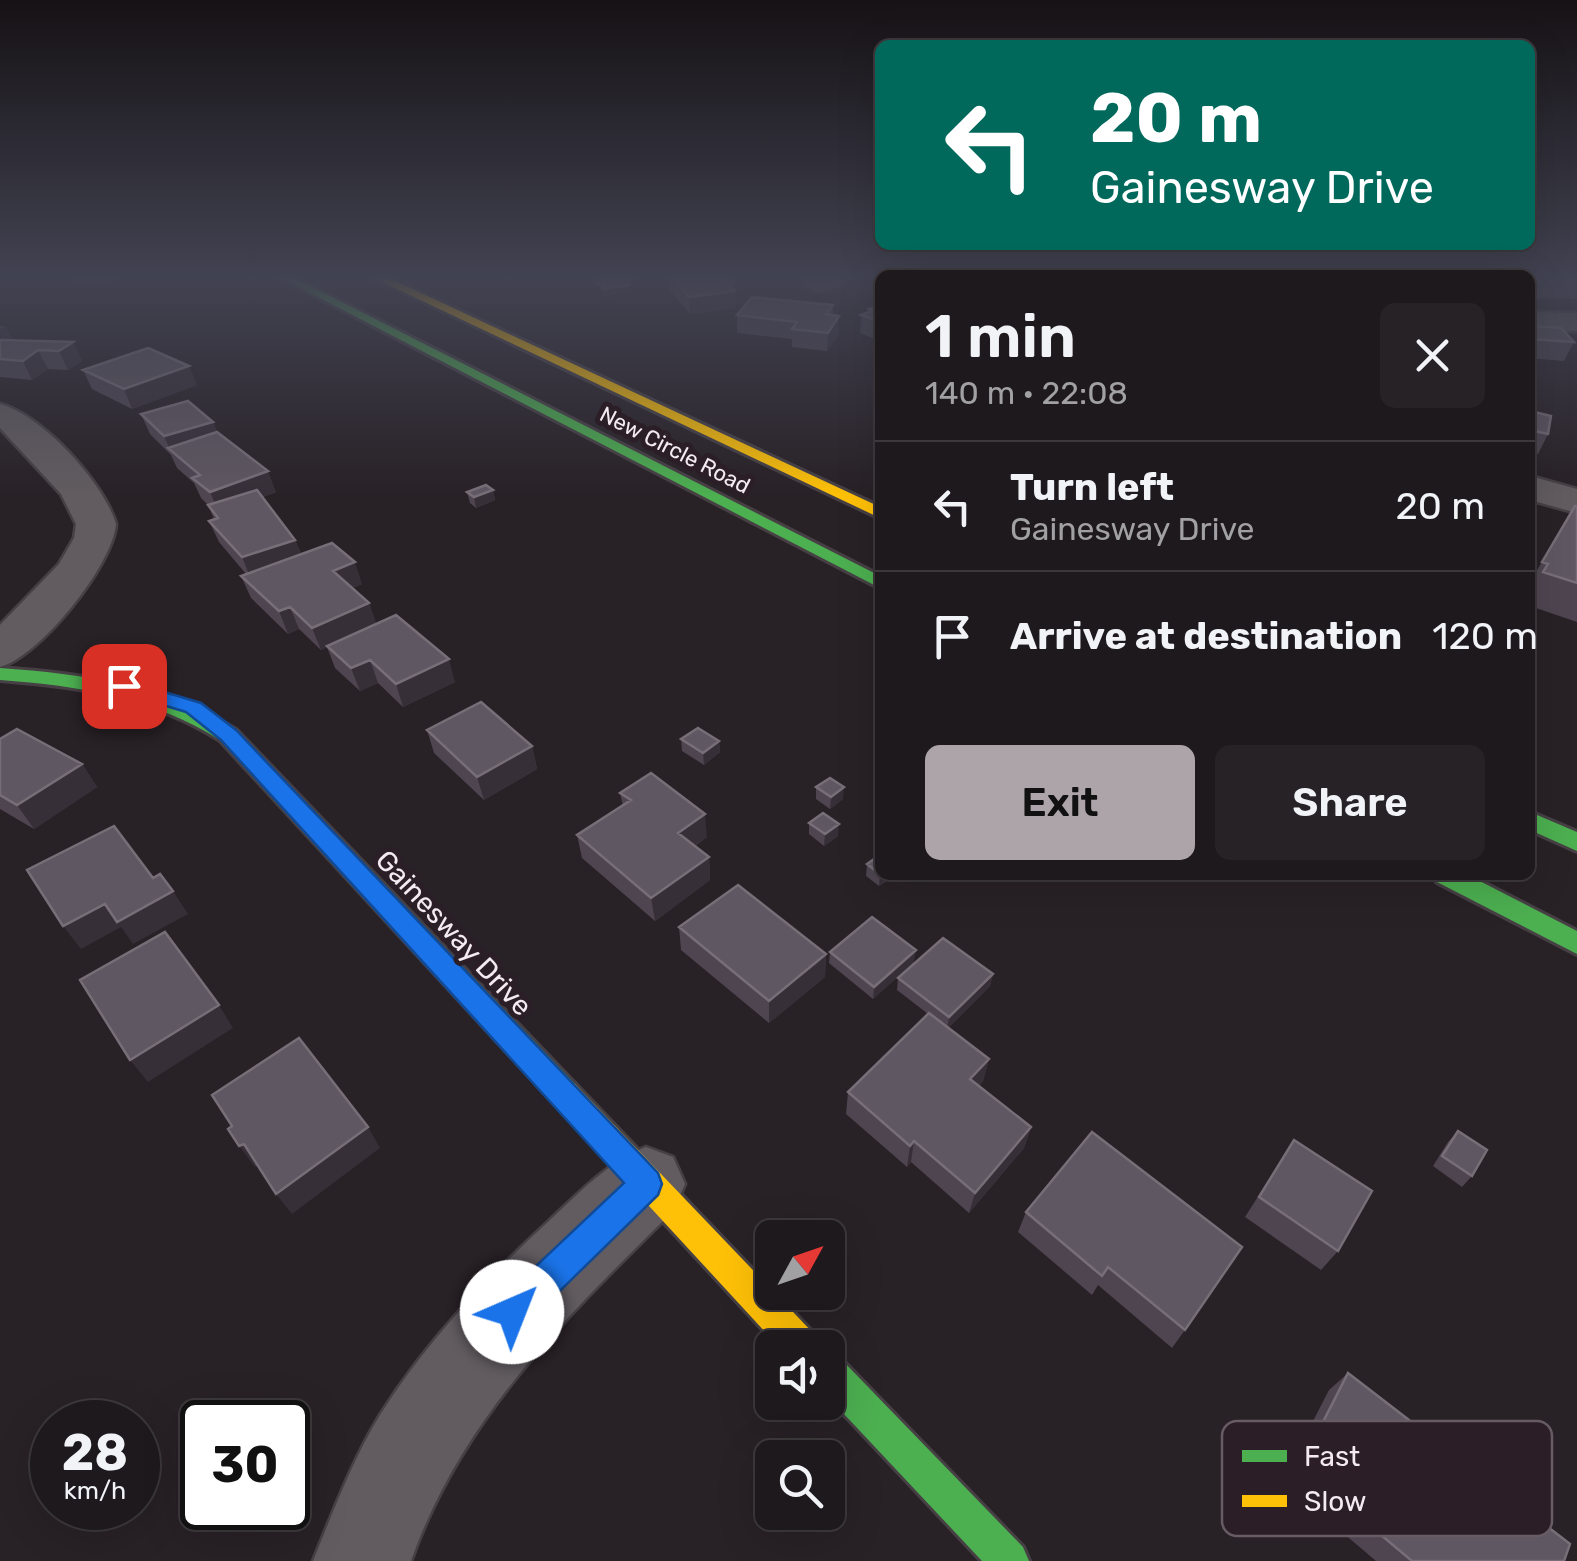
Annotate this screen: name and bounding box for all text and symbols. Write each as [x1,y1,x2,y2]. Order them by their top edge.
text: 20 m [1090,77,1262,160]
icon: left [925,80,1055,210]
text: Gainesway Drive [1090,161,1434,214]
text: 1 min [925,301,1076,372]
button: close [1380,303,1485,408]
text: 140 m · 22:08 [925,374,1128,412]
street label: New Circle Road [595,400,755,500]
text: Turn left [1010,464,1174,510]
icon: left [925,479,980,534]
text: 20 m [1395,483,1485,529]
text: Gainesway Drive [1010,510,1255,548]
icon: arrive [925,609,980,664]
text: Arrive at destination [1010,613,1402,659]
text: 120 m [1432,613,1538,659]
pin [82,644,167,729]
icon: arrive [97,659,152,714]
button: Exit [925,745,1195,860]
button: Share [1215,745,1485,860]
street label: Gainesway Drive [369,844,539,1022]
north arrow [755,1220,845,1310]
map controls [755,1220,845,1530]
position arrow [460,1260,564,1364]
button: sound [755,1330,845,1420]
speed limit sign: 30 [180,1400,310,1530]
legend [1222,1421,1552,1536]
text: 28 [62,1423,128,1483]
button: search [755,1440,845,1530]
text: Fast [1304,1440,1360,1473]
text: km/h [64,1476,126,1505]
text: Slow [1304,1485,1366,1518]

